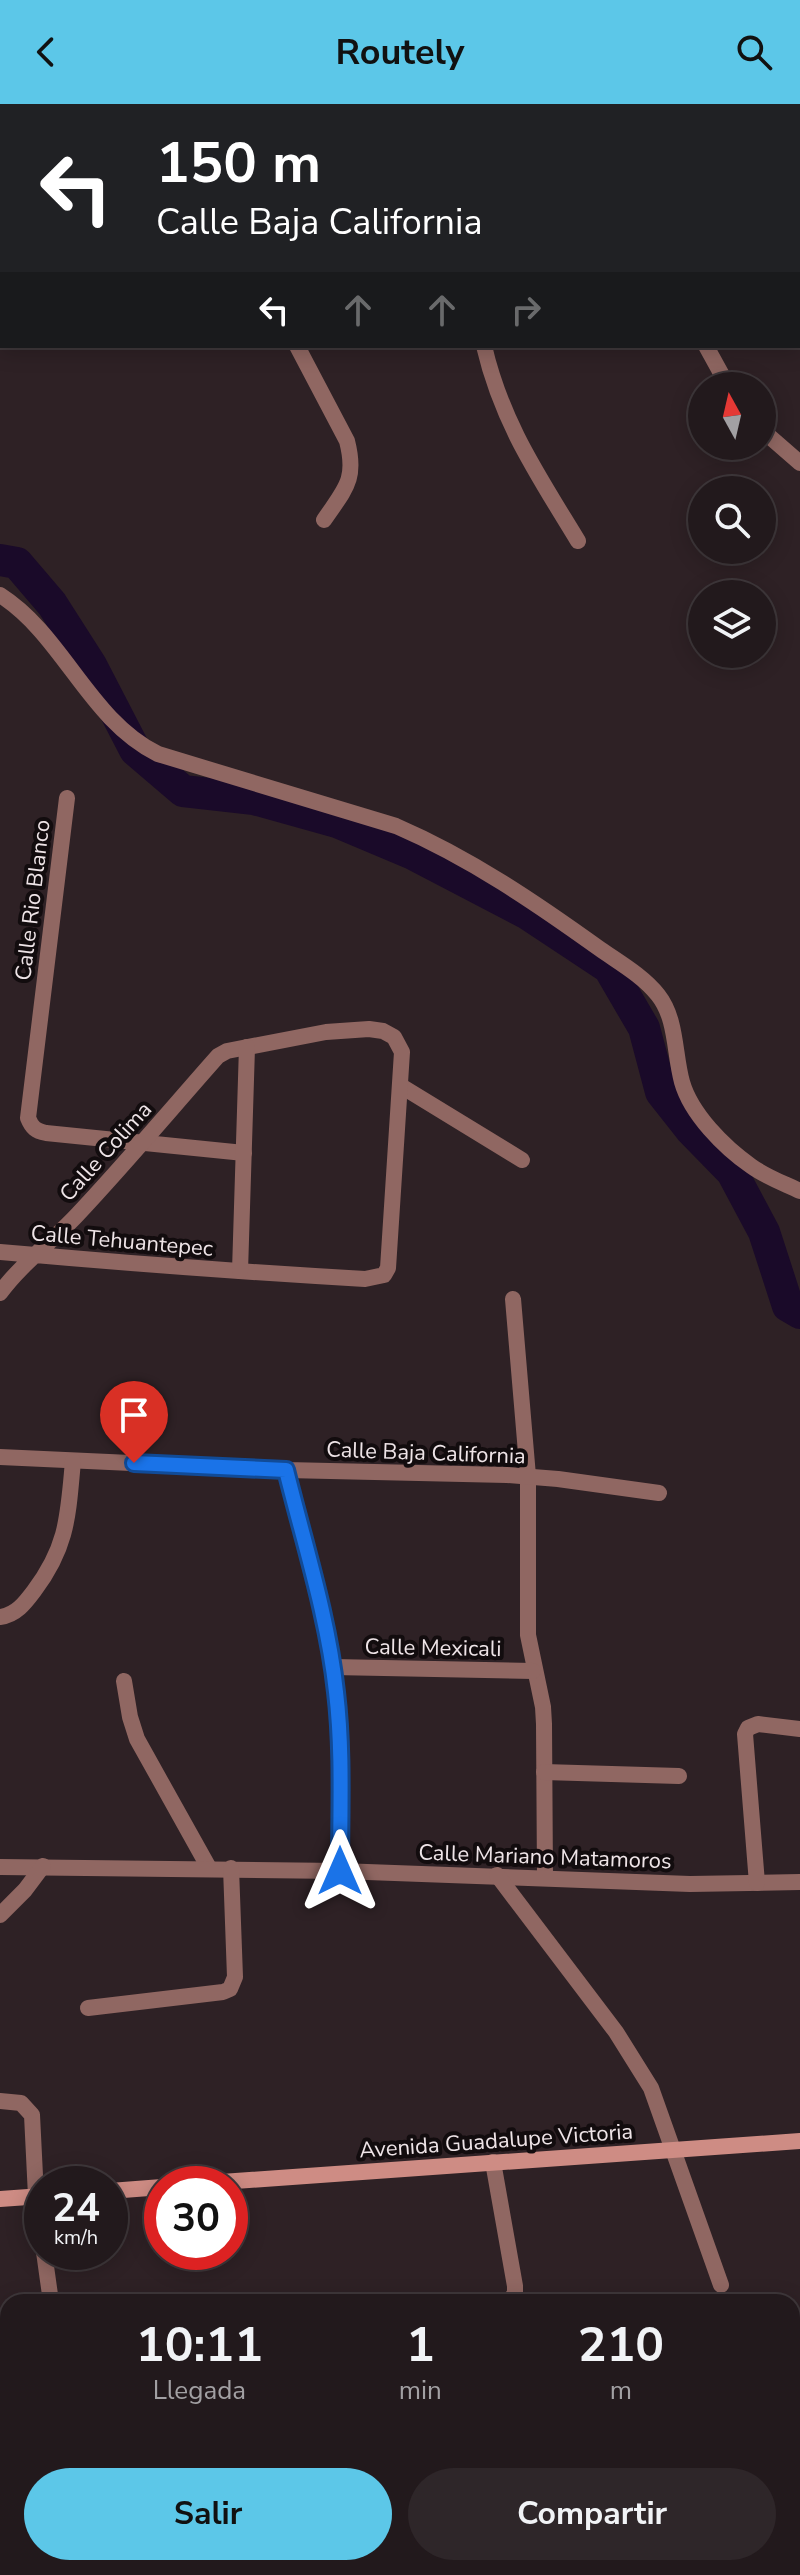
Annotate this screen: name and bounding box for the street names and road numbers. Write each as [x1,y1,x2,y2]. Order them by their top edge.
street label: Calle Rio Blanco [8,818,58,982]
street label: Calle Colima [53,1095,159,1208]
street label: Calle Tehuantepec [30,1218,214,1264]
street label: Calle Baja California [326,1435,526,1471]
street label: Calle Mexicali [364,1632,502,1664]
street label: Calle Mariano Matamoros [418,1838,672,1876]
street label: Avenida Guadalupe Victoria [358,2116,634,2166]

